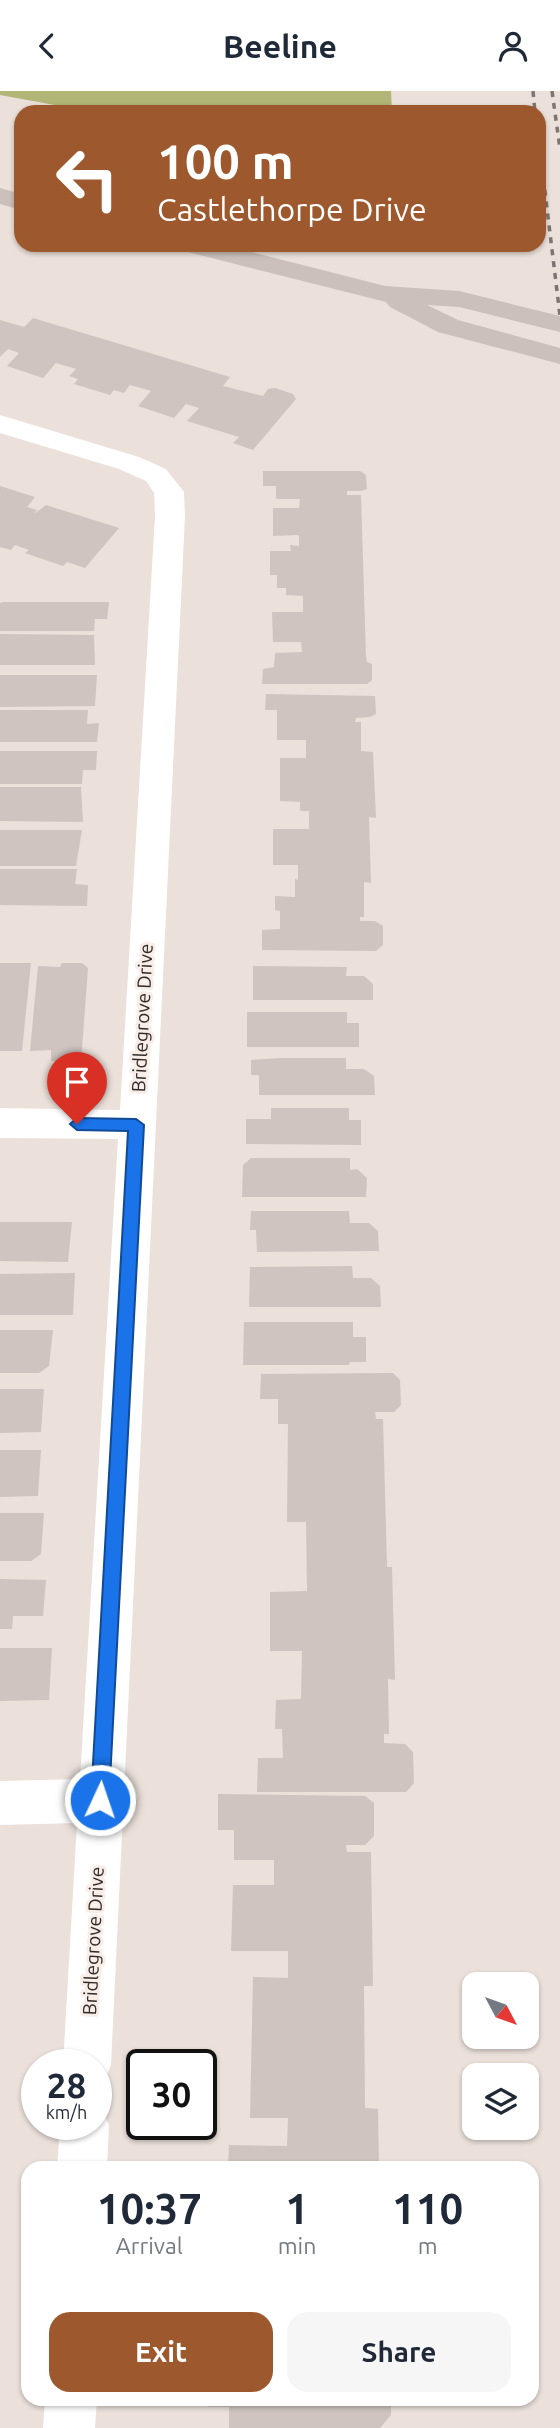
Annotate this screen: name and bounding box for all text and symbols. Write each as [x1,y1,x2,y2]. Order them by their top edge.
icon: back [28,27,66,65]
icon: person [494,27,532,65]
text: Beeline [223,28,337,64]
icon: left [42,133,133,224]
text: 100 m [157,133,294,188]
text: Castlethorpe Drive [157,191,427,227]
street label: Bridlegrove Drive [127,943,157,1093]
pin [47,1052,107,1124]
icon: arrive [58,1063,96,1101]
position arrow [63,1763,137,1837]
street label: Bridlegrove Drive [78,1866,108,2016]
north arrow [462,1972,539,2049]
map controls [462,1972,539,2140]
speed limit sign: 30 [126,2049,217,2140]
button: layers [462,2063,539,2140]
text: 28 [47,2065,86,2105]
text: km/h [46,2102,87,2122]
text: 10:37 [97,2185,202,2232]
text: 1 [285,2185,309,2232]
text: 110 [392,2185,463,2232]
text: Arrival [116,2233,183,2258]
text: min [278,2233,316,2258]
text: m [418,2233,438,2258]
button: Exit [49,2312,273,2392]
button: Share [287,2312,511,2392]

